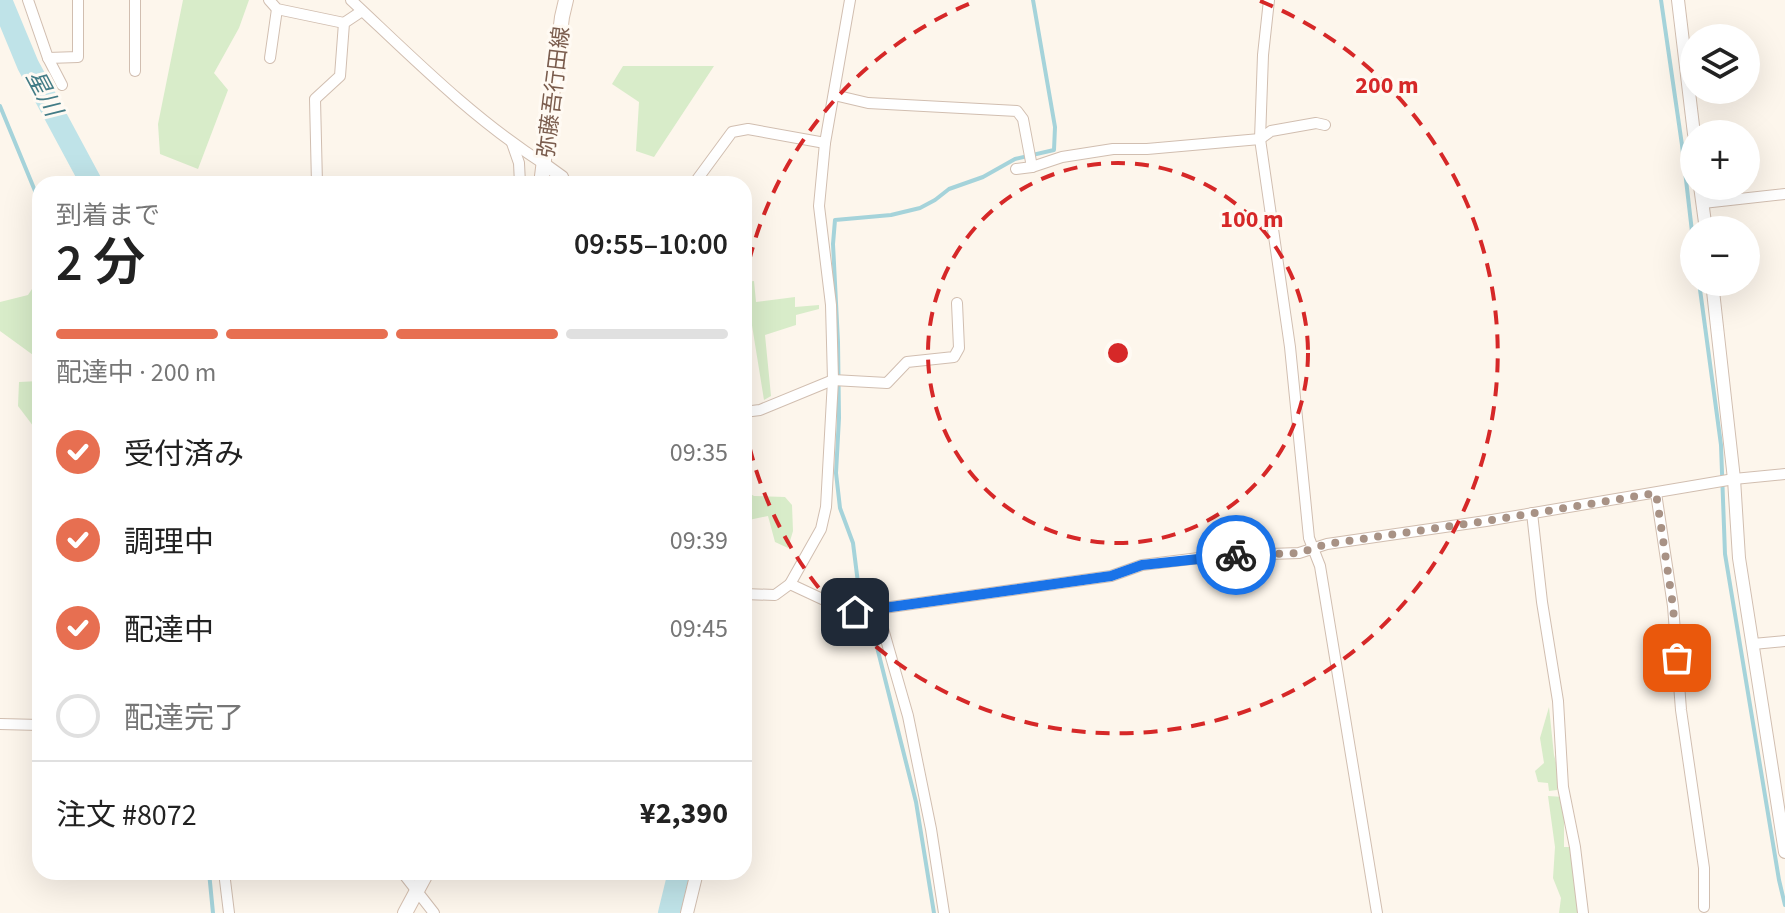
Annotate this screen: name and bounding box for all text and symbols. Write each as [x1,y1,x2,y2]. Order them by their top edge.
map controls [1680,24,1760,296]
button: layers [1680,24,1760,104]
street label: 弥藤吾行田線 [530,25,578,160]
water label: 星川 [17,64,72,125]
text: 200 m [1355,68,1419,103]
button: + [1680,120,1760,200]
text: 到着まで [56,197,160,234]
text: 100 m [1220,202,1284,237]
button: − [1680,216,1760,296]
text: 09:55–10:00 [574,223,728,266]
text: 2 分 [56,227,145,301]
centre of rings [1104,339,1132,367]
text: 配達中 · 200 m [56,354,216,391]
icon: check [56,430,100,474]
text: 受付済み [124,433,244,476]
text: 09:35 [670,434,728,471]
courier [1196,515,1276,595]
icon: check [56,518,100,562]
text: 調理中 [124,521,214,564]
text: 09:39 [670,522,728,559]
icon: bike [1214,533,1258,577]
pin [821,578,889,646]
icon: home [833,590,877,634]
icon: check [56,606,100,650]
text: 配達中 [124,609,214,652]
text: 09:45 [670,610,728,647]
pin [1643,624,1711,692]
icon: bag [1655,636,1699,680]
text: 配達完了 [124,697,244,740]
text: ¥2,390 [640,792,728,835]
text: 注文 #8072 [56,794,197,837]

